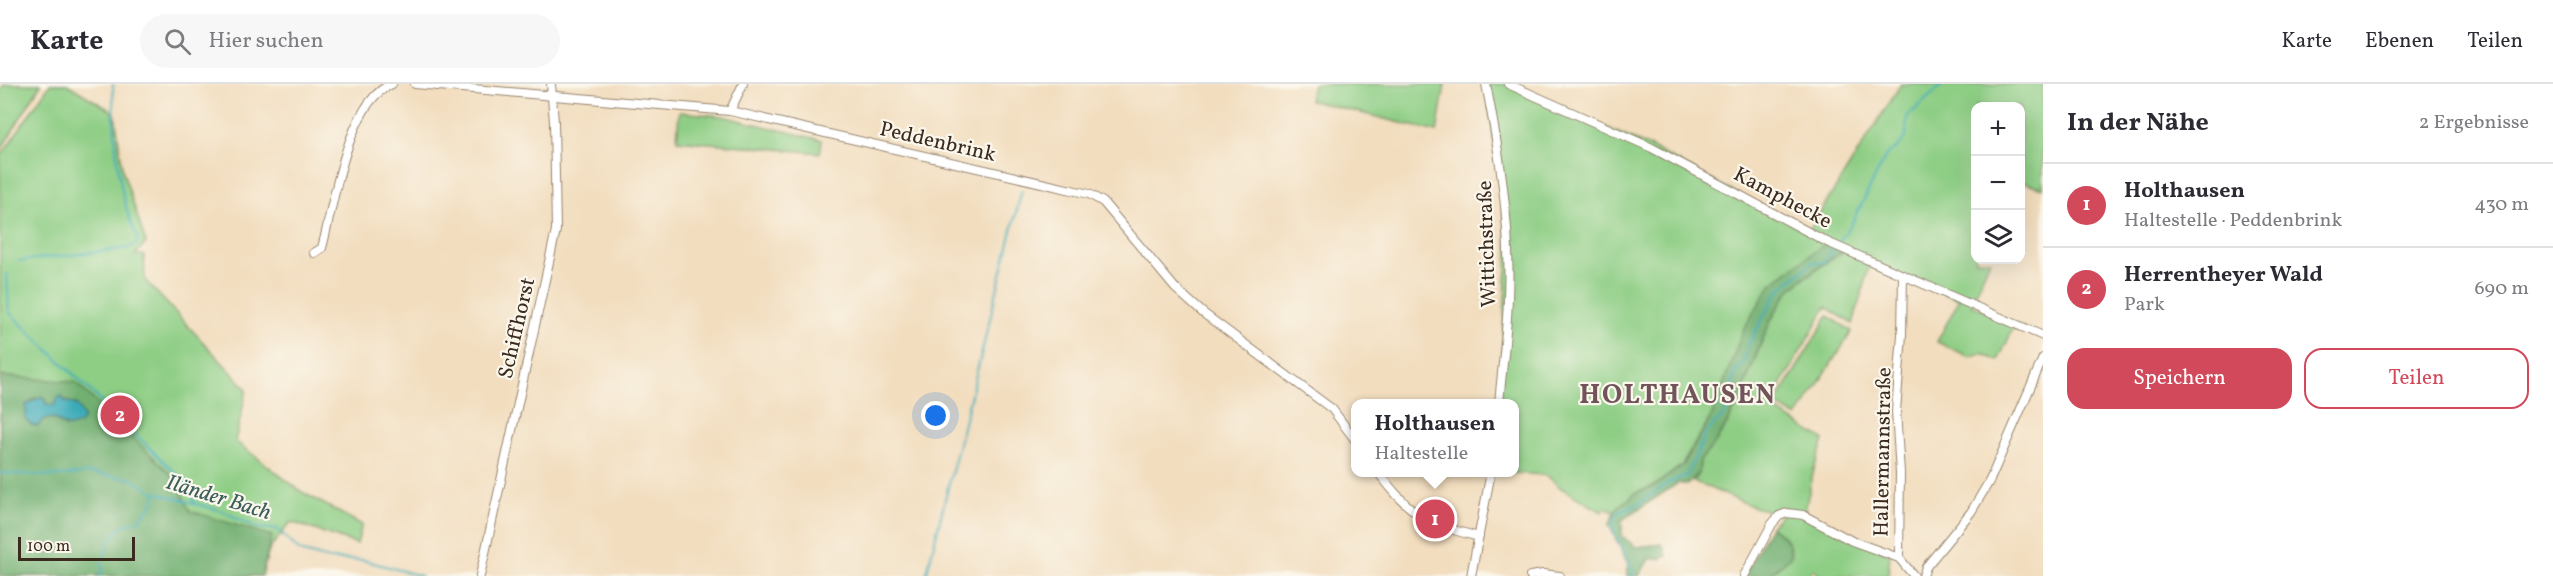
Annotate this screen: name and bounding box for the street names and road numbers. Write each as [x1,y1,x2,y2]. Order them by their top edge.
street label: Peddenbrink [877,115,999,170]
street label: Kamphecke [1728,160,1837,236]
street label: Wittichstraße [1471,180,1504,308]
street label: Schiffhorst [492,275,543,382]
street label: Hallermannstraße [1868,367,1899,537]

